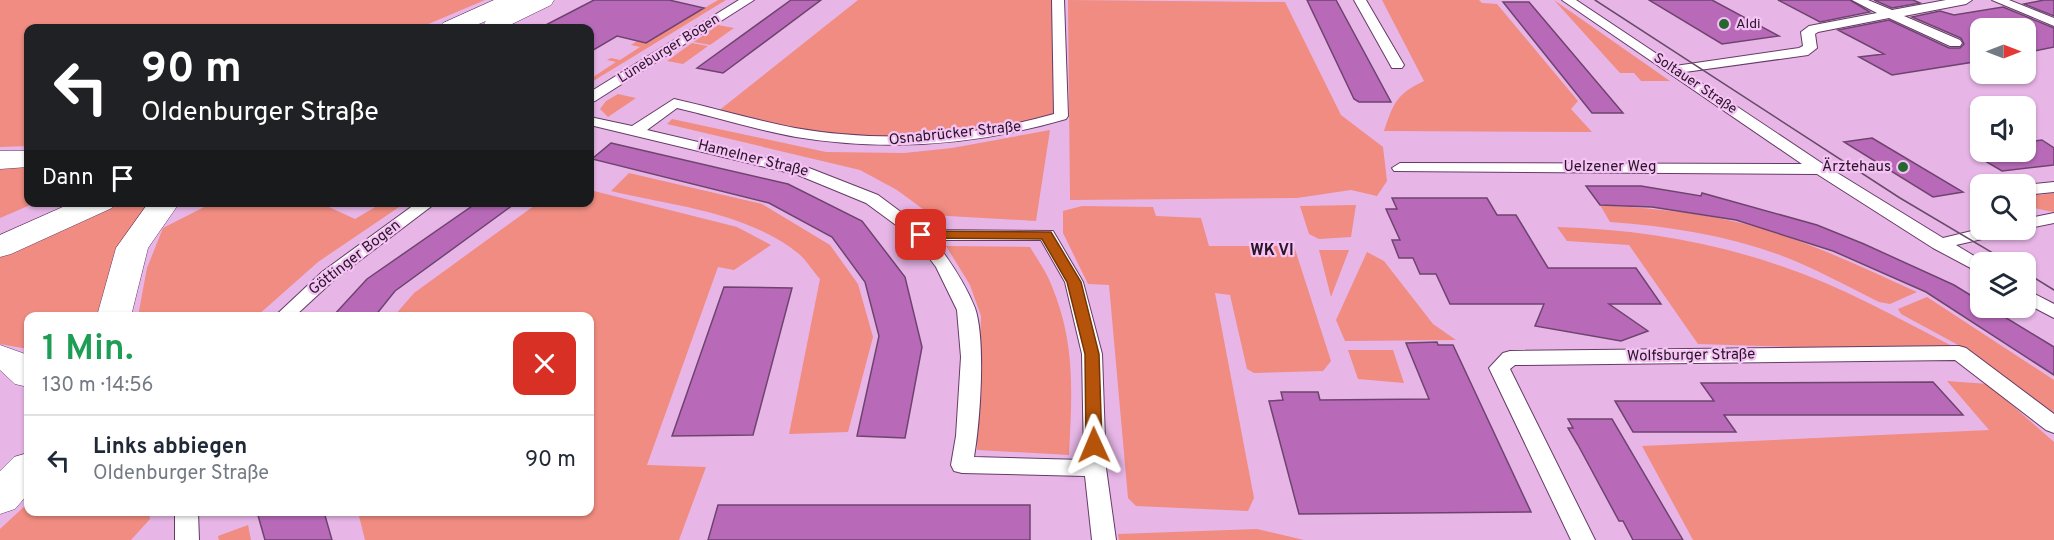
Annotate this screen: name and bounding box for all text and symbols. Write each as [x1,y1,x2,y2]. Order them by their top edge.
street label: Lüneburger Bogen [615,11,723,87]
place label: Aldi [1736,16,1761,33]
marker: Aldi [1717,17,1731,31]
north arrow [1970,18,2036,84]
map controls [1970,18,2036,318]
text: 90 m [141,44,242,97]
icon: left [42,48,120,126]
street label: Soltauer Straße [1650,50,1740,118]
text: Oldenburger Straße [141,96,379,130]
button: sound [1970,96,2036,162]
street label: Osnabrücker Straße [888,118,1022,150]
street label: Hamelner Straße [696,136,810,182]
place label: Ärztehaus [1822,157,1891,177]
street label: Uelzener Weg [1563,158,1657,177]
marker: Ärztehaus [1896,160,1910,174]
icon: arrive [106,162,139,195]
text: Dann [42,165,94,192]
button: search [1970,174,2036,240]
pin [895,209,946,260]
street label: Göttinger Bogen [305,216,405,300]
icon: arrive [904,218,937,251]
district label: WK VI [1250,241,1294,261]
button: layers [1970,252,2036,318]
text: 1 Min. [42,327,134,373]
button: close [513,332,576,395]
street label: Wolfsburger Straße [1627,345,1755,367]
text: 130 m · 14:56 [42,373,154,399]
position arrow [1062,413,1126,477]
text: Links abbiegen [93,434,247,461]
icon: left [42,444,75,477]
text: 90 m [525,447,576,474]
text: Oldenburger Straße [93,461,269,487]

